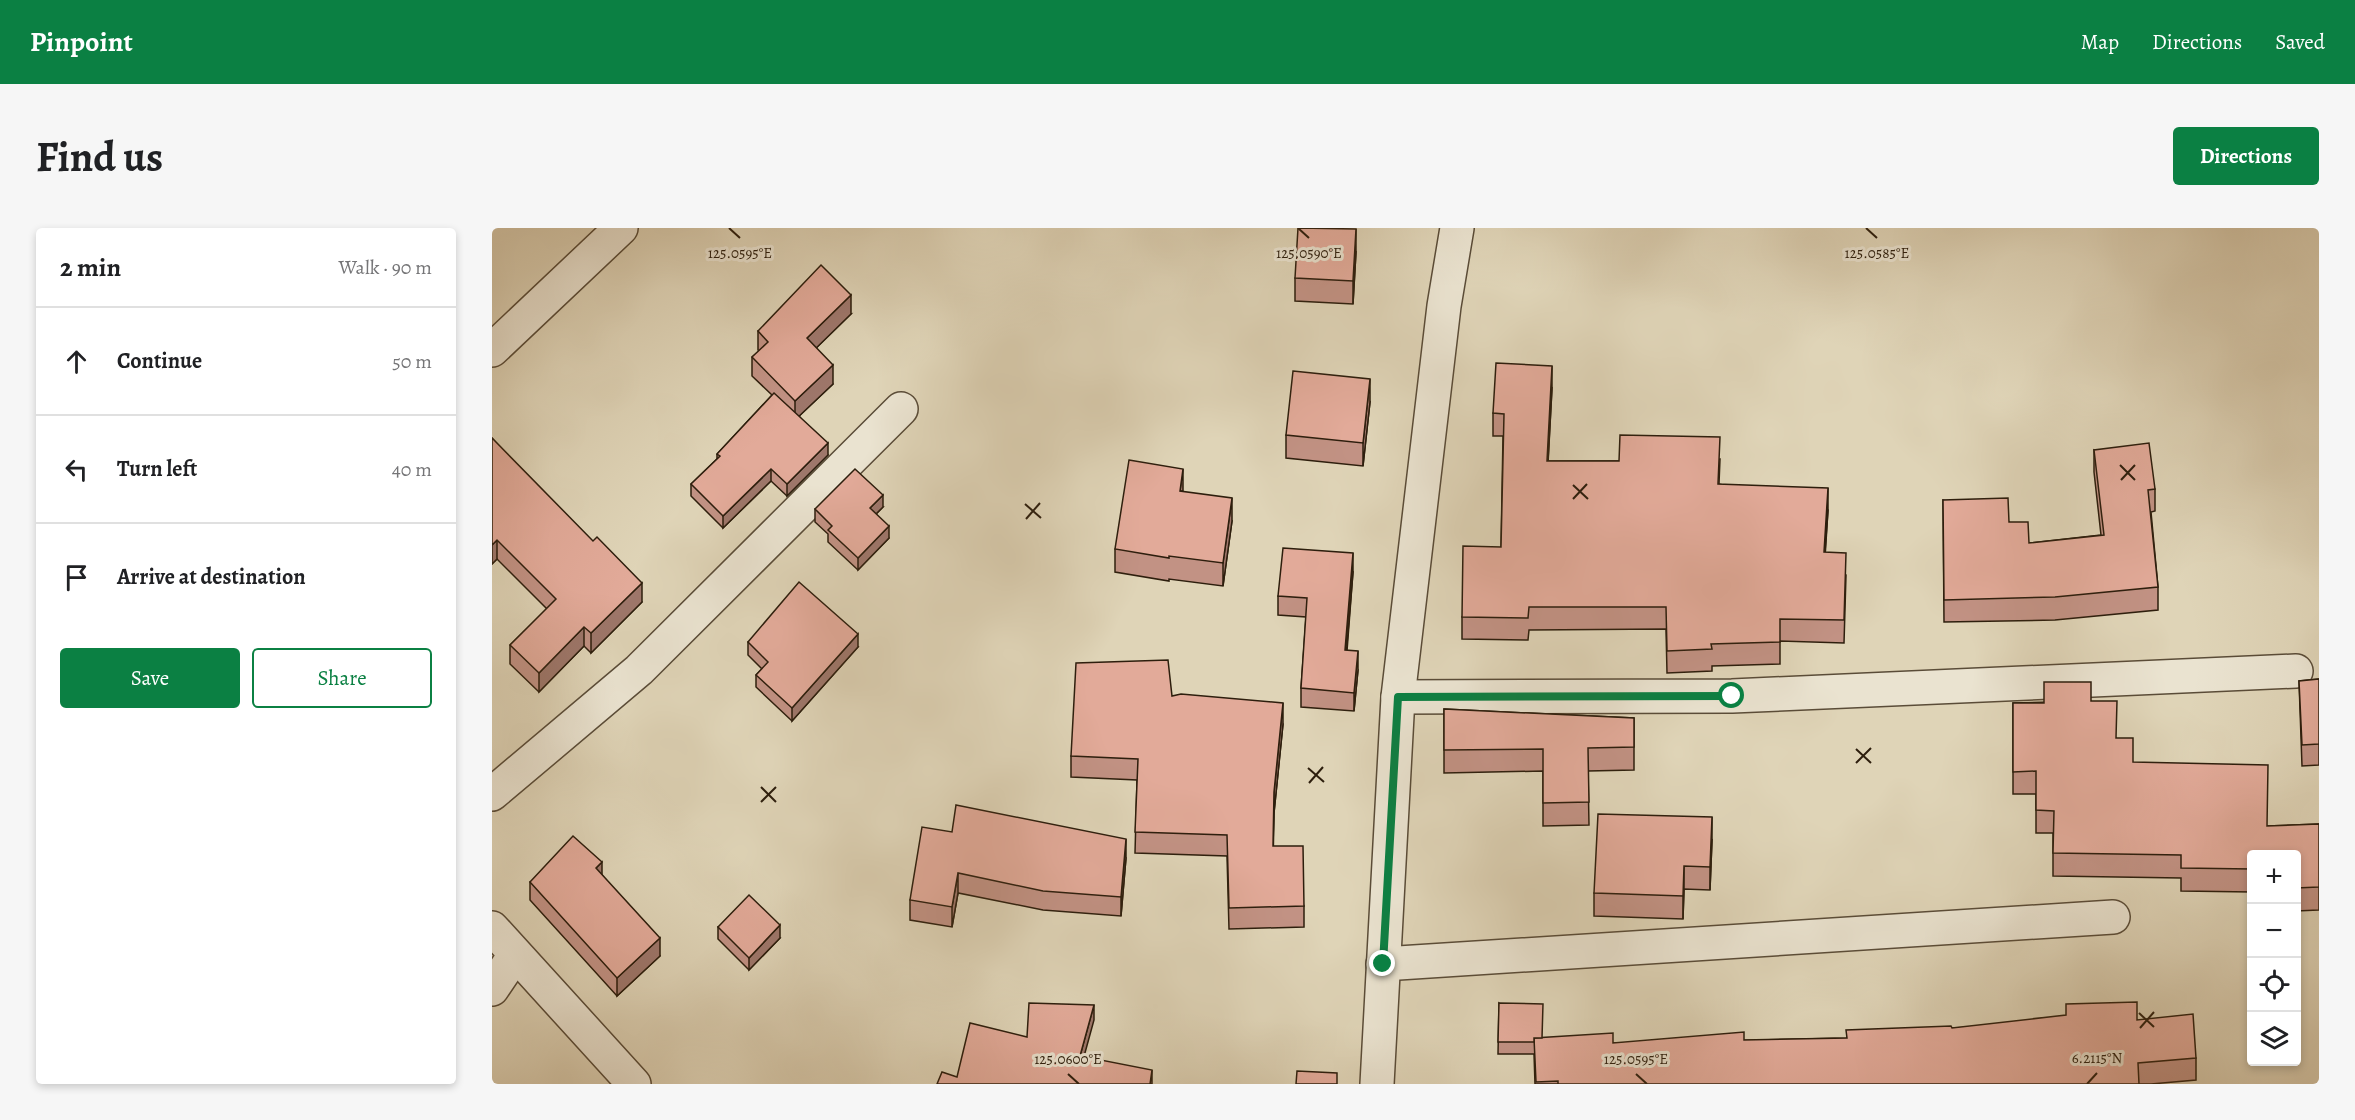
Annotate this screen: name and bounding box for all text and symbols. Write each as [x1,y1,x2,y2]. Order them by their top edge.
text: Pinpoint [30,23,133,61]
text: Map [2081,28,2119,56]
text: Directions [2152,28,2242,56]
text: Saved [2275,28,2325,56]
button: Directions [2173,127,2319,185]
text: Find us [36,128,163,185]
text: 125.0595°E [708,243,772,263]
text: 125.0590°E [1276,243,1342,263]
text: 125.0585°E [1845,243,1909,263]
text: 2 min [60,250,121,285]
text: Walk · 90 m [339,254,432,281]
icon: ahead [60,345,93,378]
text: Continue [117,346,202,376]
text: 50 m [392,348,432,375]
icon: left [60,453,93,486]
text: Turn left [117,454,197,484]
text: 40 m [392,456,432,483]
icon: arrive [60,561,93,594]
text: Arrive at destination [117,562,306,592]
button: Save [60,648,240,708]
button: Share [252,648,432,708]
route start [1718,682,1744,708]
map controls [2247,850,2301,1066]
button: + [2247,850,2301,904]
button: − [2247,904,2301,958]
route end [1369,950,1395,976]
button: locate [2247,958,2301,1012]
button: layers [2247,1012,2301,1066]
text: 6.2115°N [2072,1048,2123,1068]
text: 125.0600°E [1034,1049,1102,1069]
text: 125.0595°E [1604,1049,1668,1069]

